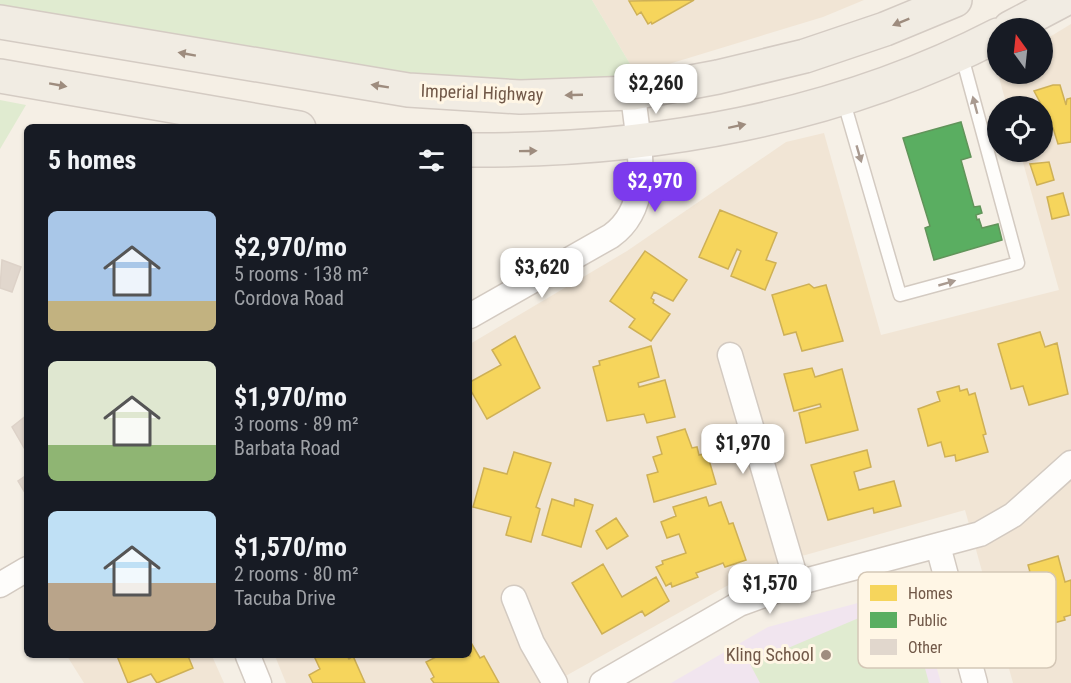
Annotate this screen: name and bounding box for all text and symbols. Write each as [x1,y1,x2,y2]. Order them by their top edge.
one-way arrow [892,18,910,27]
north arrow [987,18,1053,84]
map controls [987,18,1053,162]
one-way arrow [178,49,197,58]
pin: $2,260 [607,64,705,115]
text: $2,260 [628,71,684,95]
street label: Imperial Highway [420,80,544,105]
one-way arrow [48,81,67,90]
one-way arrow [370,81,389,90]
one-way arrow [565,91,584,100]
one-way arrow [970,96,980,114]
button: locate [987,96,1053,162]
one-way arrow [727,120,746,130]
icon: filters [415,144,448,177]
text: 5 homes [48,145,136,175]
one-way arrow [518,146,537,155]
one-way arrow [855,146,864,164]
pin: $2,970 [606,162,704,213]
text: $2,970 [627,169,683,193]
text: $2,970/mo [234,232,347,262]
icon: home [96,235,168,307]
pin: $3,620 [493,248,591,299]
text: $3,620 [514,255,570,279]
text: 5 rooms · 138 m² [234,262,369,286]
one-way arrow [937,277,956,287]
text: Cordova Road [234,286,344,310]
text: $1,970/mo [234,382,347,412]
icon: home [96,385,168,457]
text: 3 rooms · 89 m² [234,412,359,436]
pin: $1,970 [694,424,792,475]
text: $1,970 [715,431,771,455]
text: Barbata Road [234,436,340,460]
text: $1,570/mo [234,532,347,562]
icon: home [96,535,168,607]
text: 2 rooms · 80 m² [234,562,359,586]
pin: $1,570 [721,564,819,615]
text: $1,570 [742,571,798,595]
legend [858,572,1056,668]
text: Homes [908,584,953,603]
text: Tacuba Drive [234,586,336,610]
text: Public [908,611,947,630]
text: Other [908,638,943,657]
place label: Kling School [726,644,814,665]
marker: Kling School [819,648,833,662]

